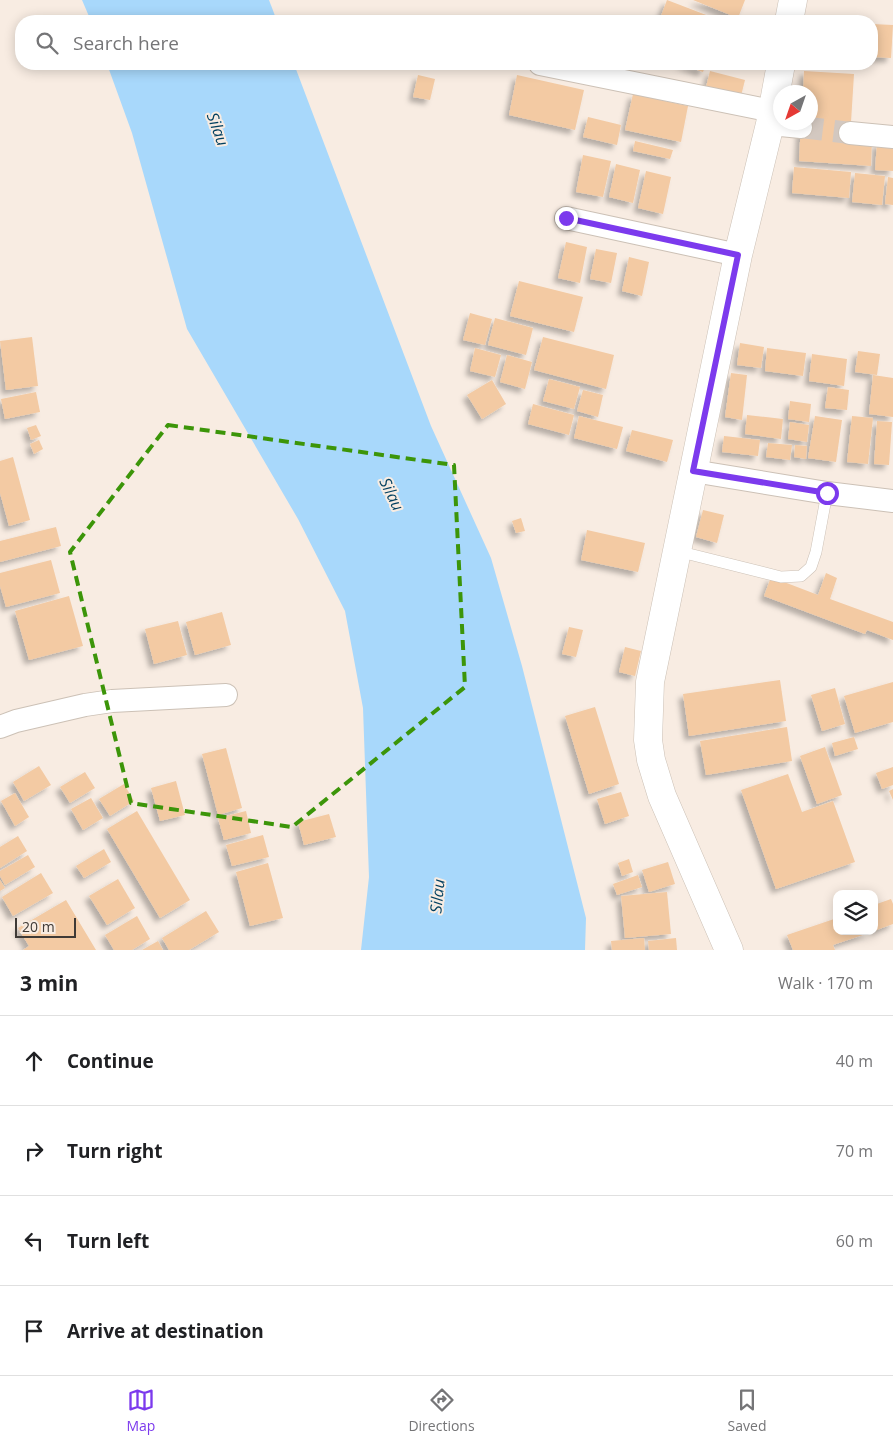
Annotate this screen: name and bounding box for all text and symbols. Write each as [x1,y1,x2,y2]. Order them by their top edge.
search box [15,15,878,70]
icon: search [33,29,61,57]
text: Search here [73,30,179,56]
north arrow [773,85,818,130]
water label: Silau [202,109,234,149]
route end [555,207,578,230]
water label: Silau [375,474,409,514]
route start [816,482,839,505]
water label: Silau [424,878,450,914]
map controls [833,890,878,935]
button: layers [833,890,878,935]
scale bar [15,915,76,938]
text: 20 m [22,917,55,936]
text: 3 min [20,969,78,997]
text: Walk · 170 m [778,972,873,994]
icon: ahead [20,1047,48,1075]
text: Continue [67,1048,154,1074]
text: 40 m [836,1050,873,1072]
icon: right [20,1137,48,1165]
text: Turn right [67,1138,162,1164]
text: 70 m [836,1140,873,1162]
icon: left [20,1227,48,1255]
text: Turn left [67,1228,149,1254]
text: 60 m [836,1230,873,1252]
icon: arrive [20,1317,48,1345]
text: Arrive at destination [67,1318,264,1344]
tab: Map [126,1386,155,1435]
tab: Directions [408,1386,475,1435]
tab: Saved [728,1386,766,1435]

